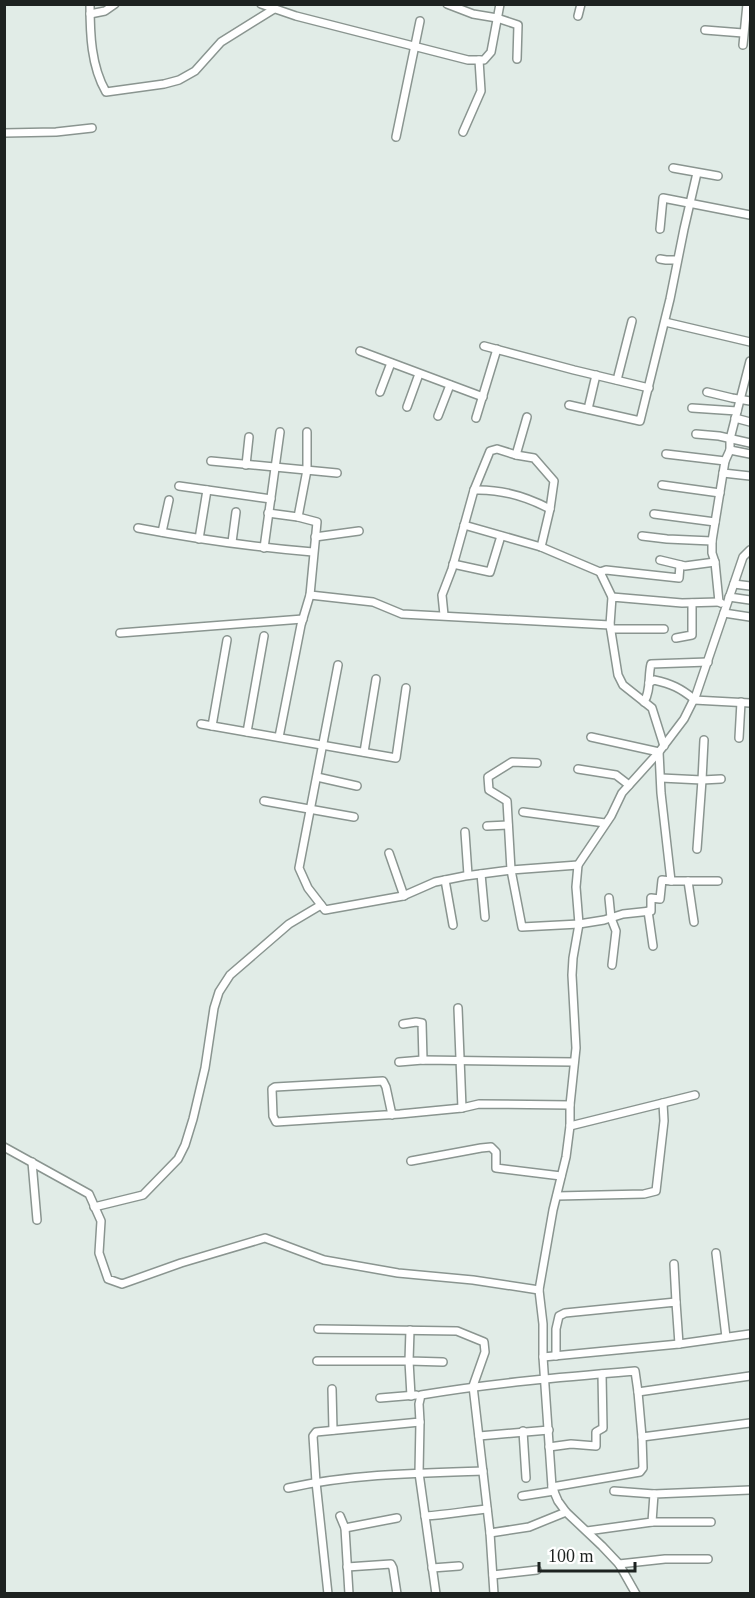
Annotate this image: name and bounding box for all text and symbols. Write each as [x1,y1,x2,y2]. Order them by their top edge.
scale bar [539,1535,635,1573]
text: 100 m [548,1546,594,1566]

